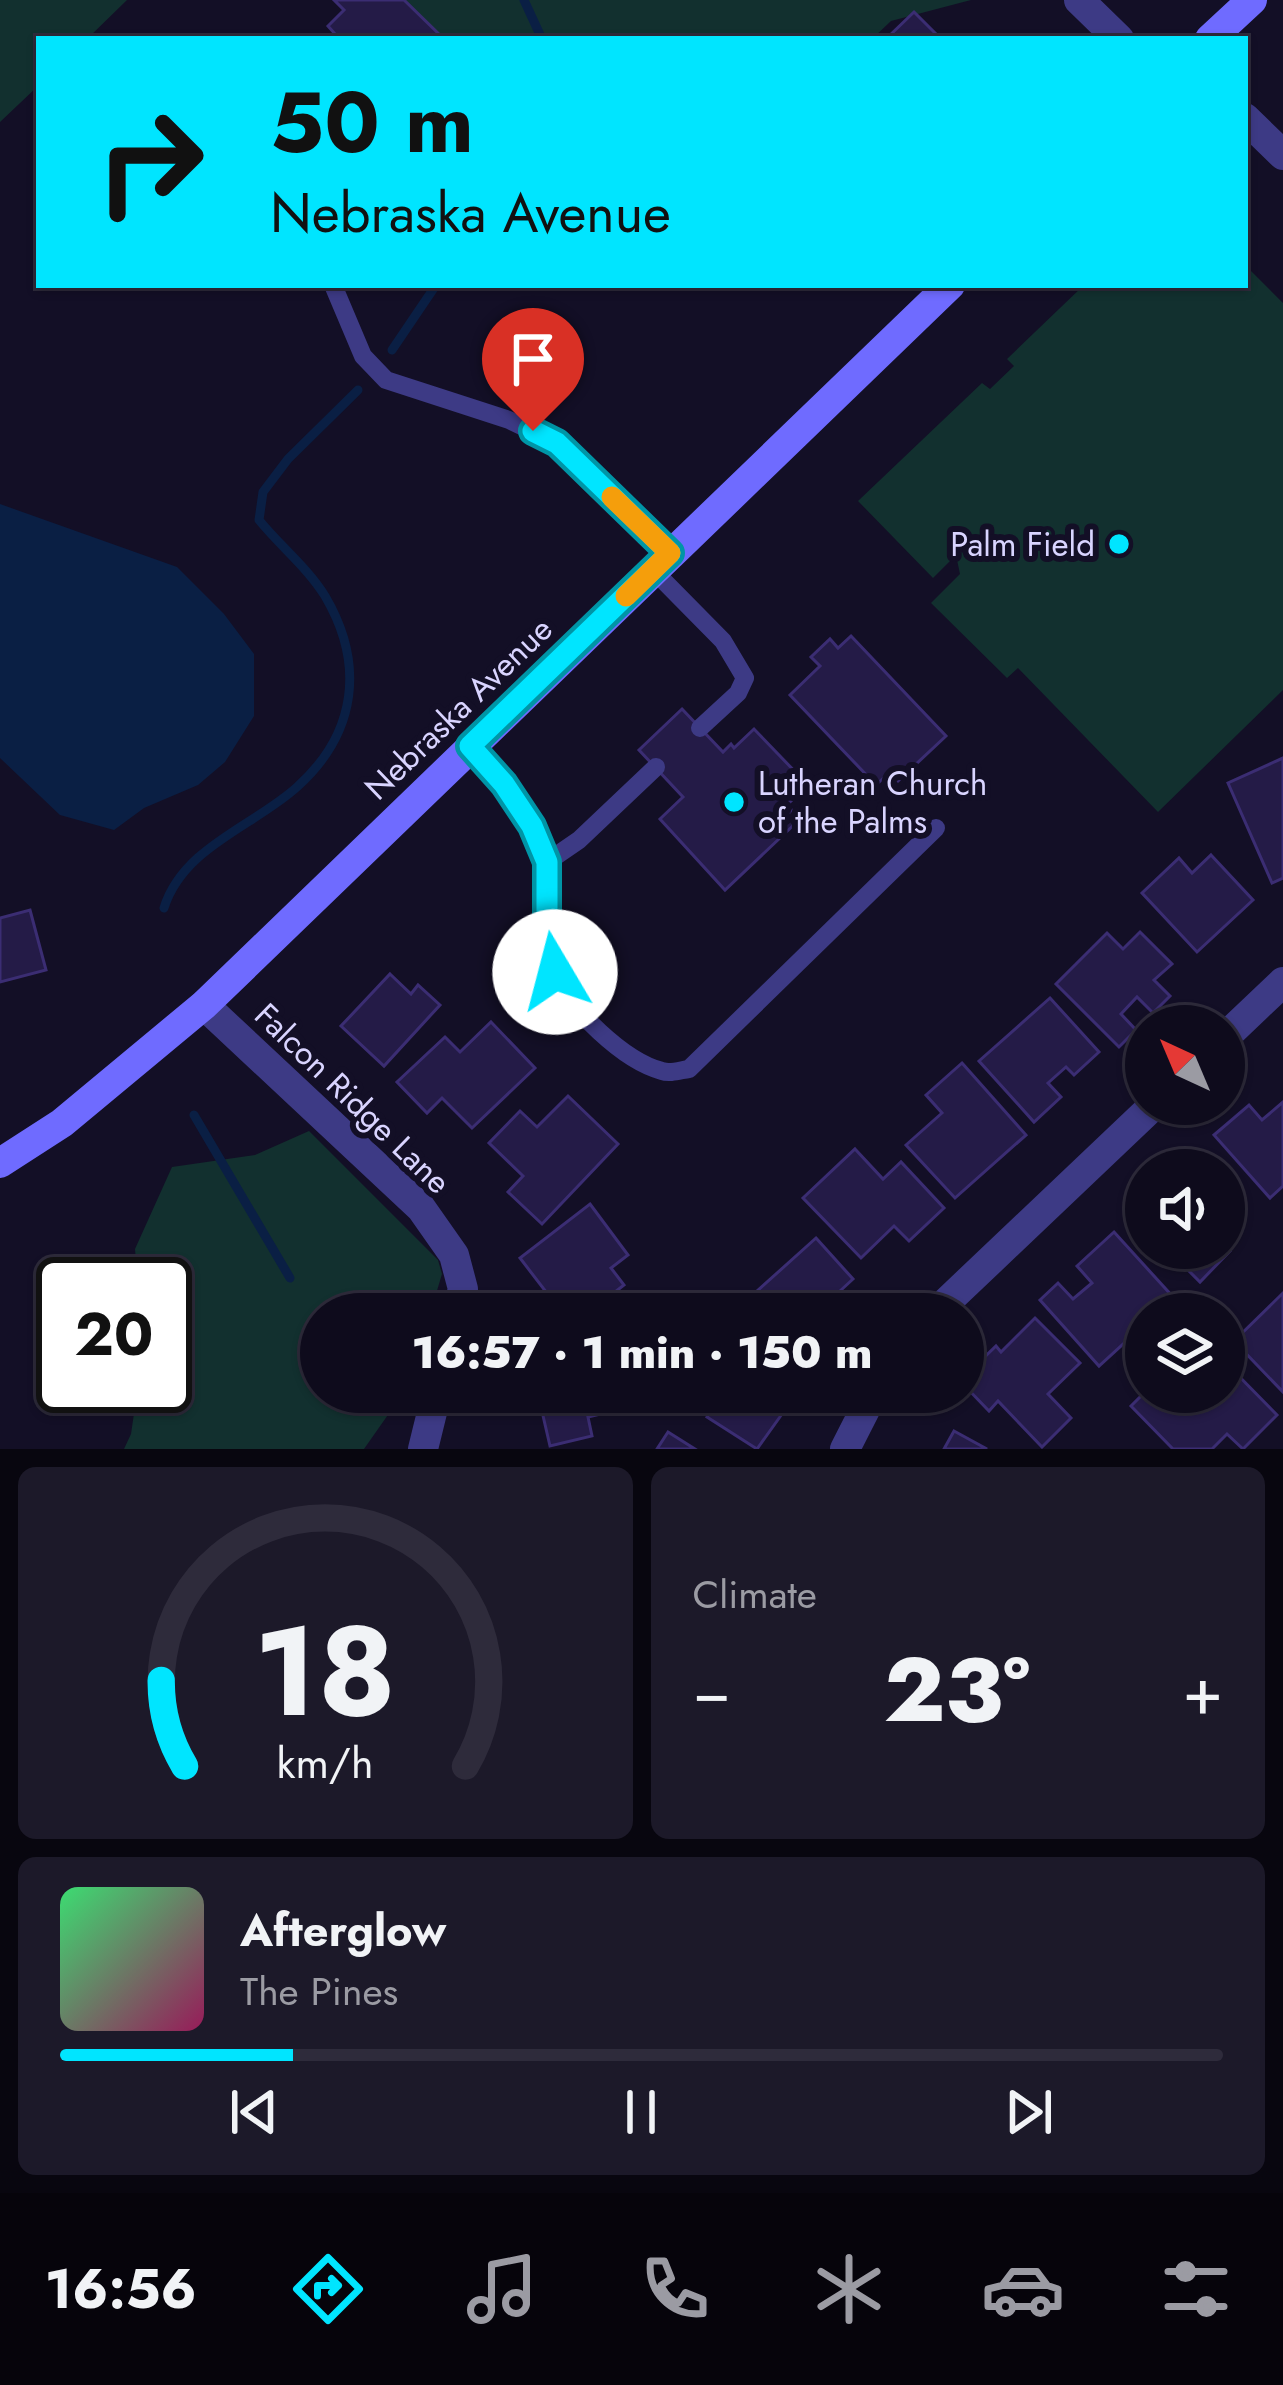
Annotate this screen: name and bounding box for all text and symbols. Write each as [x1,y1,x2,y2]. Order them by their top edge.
text: 50 m [270,62,474,184]
icon: right [72,84,228,240]
text: Nebraska Avenue [270,174,671,252]
pin [482,308,584,431]
icon: arrive [500,326,566,392]
place label: Palm Field [950,521,1095,568]
marker: Palm Field [1106,531,1132,557]
street label: Nebraska Avenue [354,606,563,810]
place label: Lutheran Church of the Palms [758,760,987,845]
marker: Lutheran Church of the Palms [721,789,747,815]
position arrow [492,909,618,1035]
street label: Falcon Ridge Lane [244,992,461,1204]
north arrow [1125,1005,1245,1125]
map controls [1125,1005,1245,1413]
button: sound [1125,1149,1245,1269]
speed limit sign: 20 [36,1257,192,1413]
button: layers [1125,1293,1245,1413]
text: 16:57 · 1 min · 150 m [411,1320,873,1385]
text: Climate [693,1566,817,1623]
text: 18 [254,1581,396,1762]
text: 23° [884,1625,1030,1755]
text: − [693,1643,731,1739]
text: + [1182,1643,1223,1739]
text: km/h [277,1732,374,1794]
text: Afterglow [240,1898,446,1963]
text: The Pines [240,1963,398,2020]
icon: previous [221,2079,287,2145]
icon: pause [608,2079,674,2145]
icon: next [996,2079,1062,2145]
icon: directions [286,2247,370,2331]
icon: music [460,2247,544,2331]
icon: phone [633,2247,717,2331]
icon: climate [807,2247,891,2331]
icon: car [981,2247,1065,2331]
icon: filters [1154,2247,1238,2331]
text: 16:56 [45,2250,197,2328]

